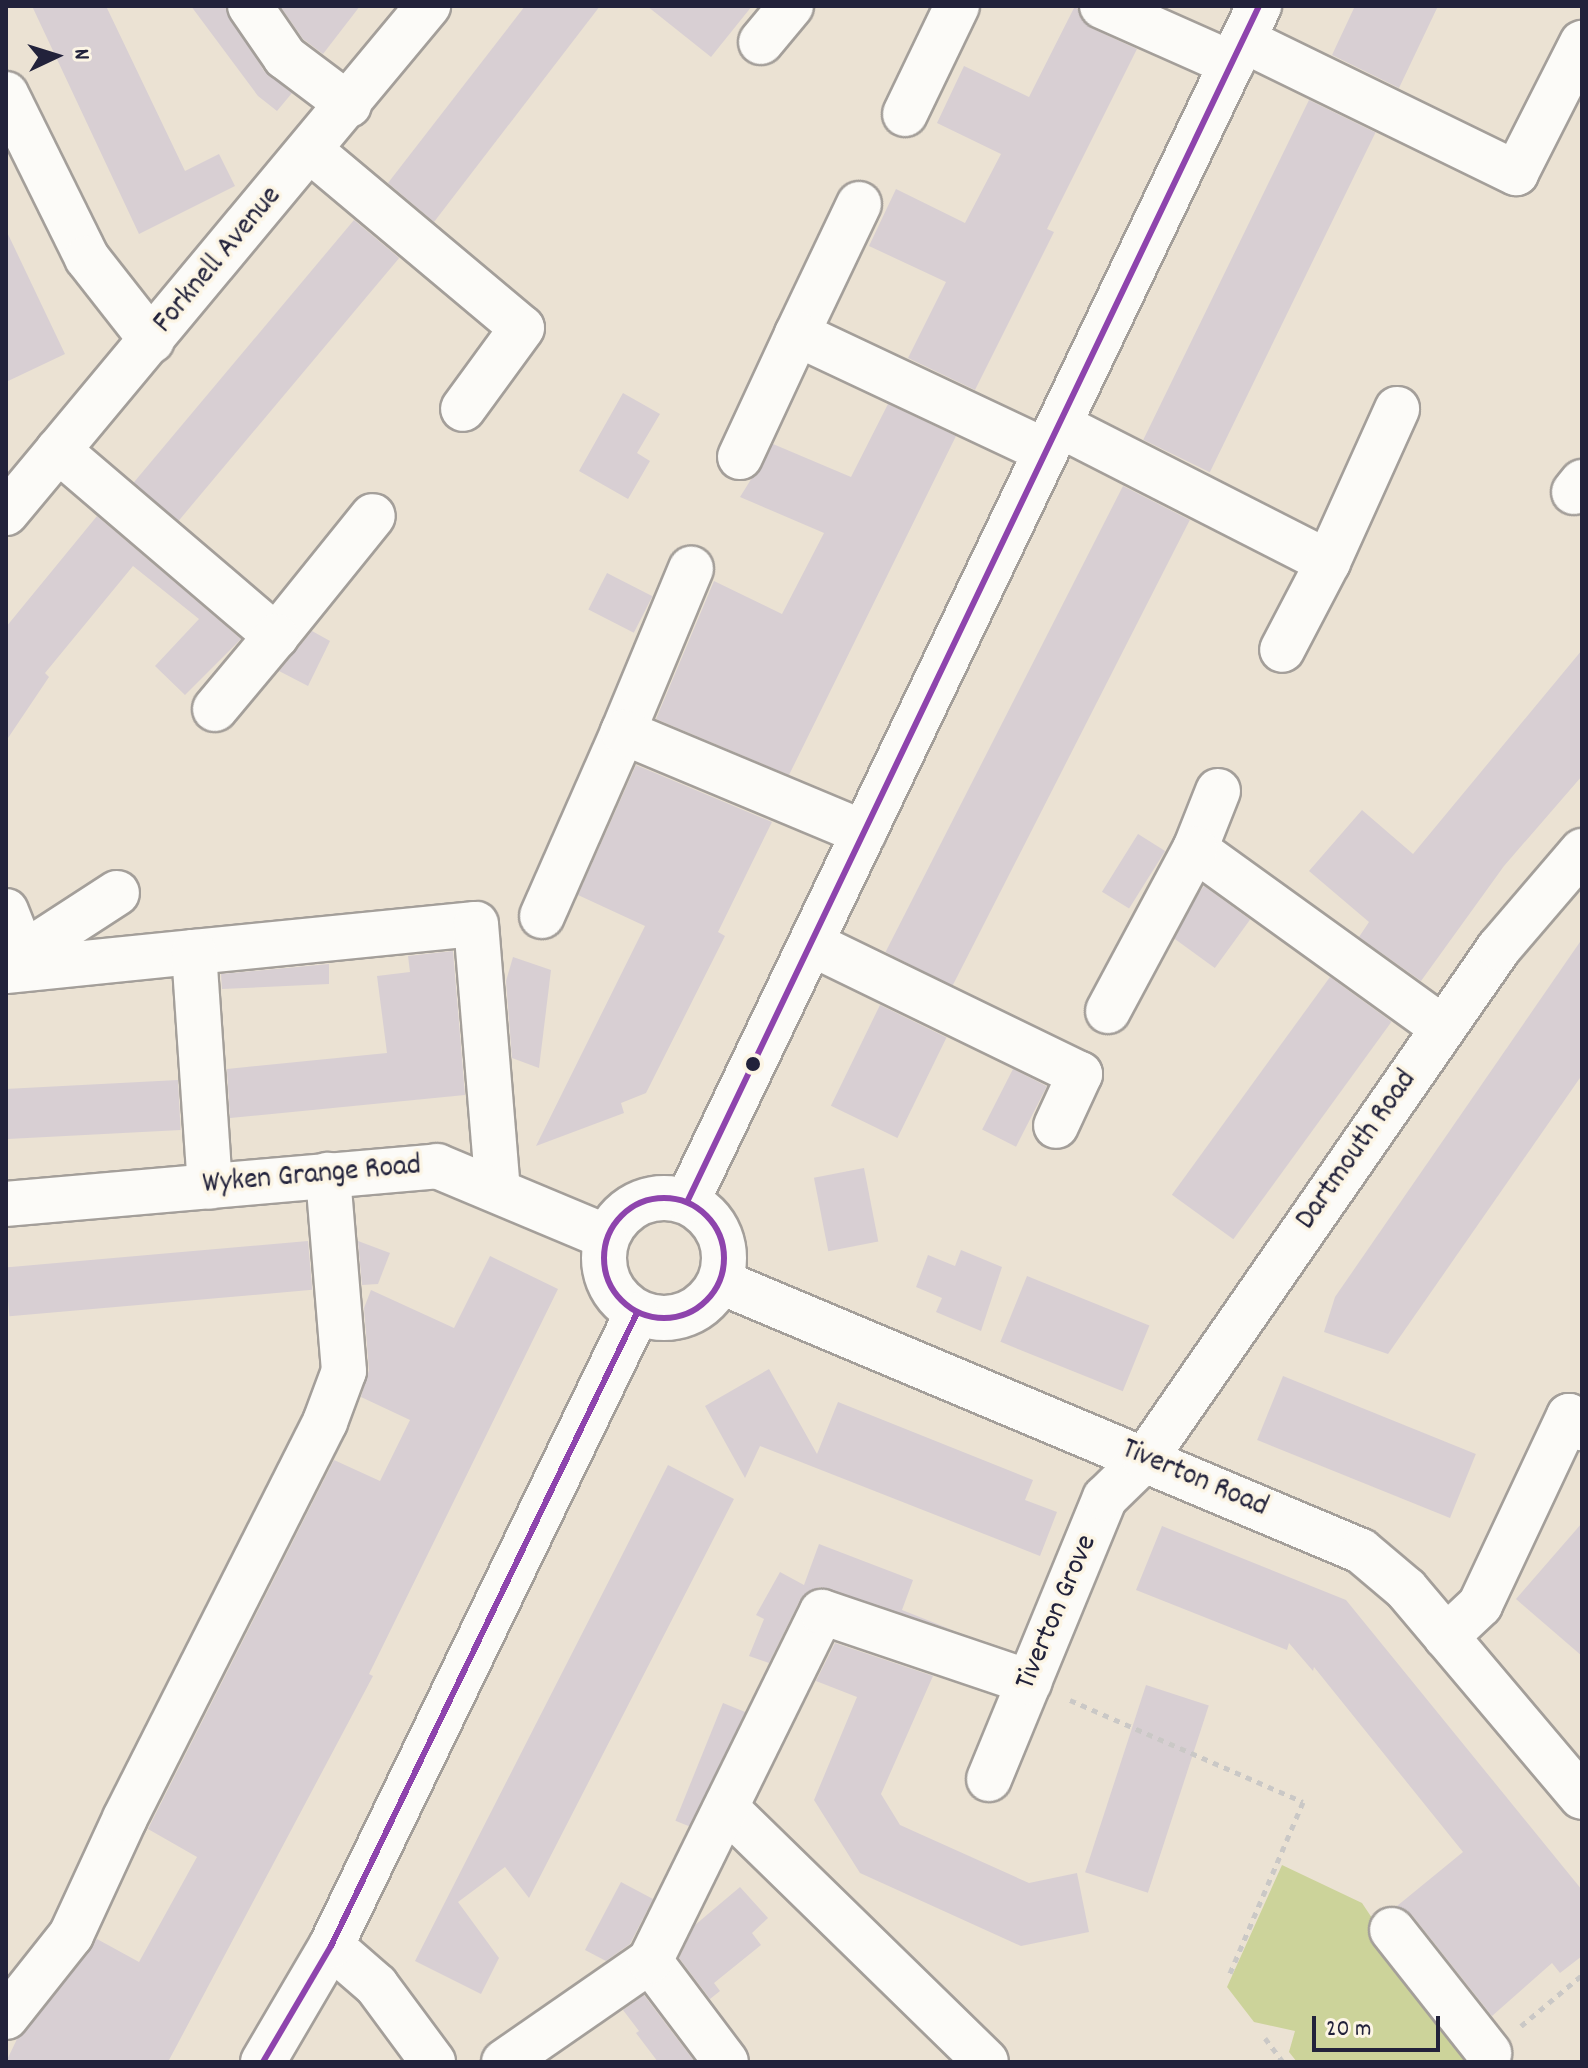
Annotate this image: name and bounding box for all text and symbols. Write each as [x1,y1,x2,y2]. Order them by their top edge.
north arrow [16,16,96,96]
text: N [65,48,96,61]
street label: Forknell Avenue [147,180,291,342]
unlabelled marker [745,1056,761,1072]
street label: Dartmouth Road [1290,1064,1426,1238]
street label: Wyken Grange Road [201,1150,423,1204]
street label: Tiverton Road [1115,1433,1273,1527]
street label: Tiverton Grove [1009,1530,1107,1696]
scale bar [1316,2000,1444,2050]
text: 20 m [1326,2013,1372,2047]

